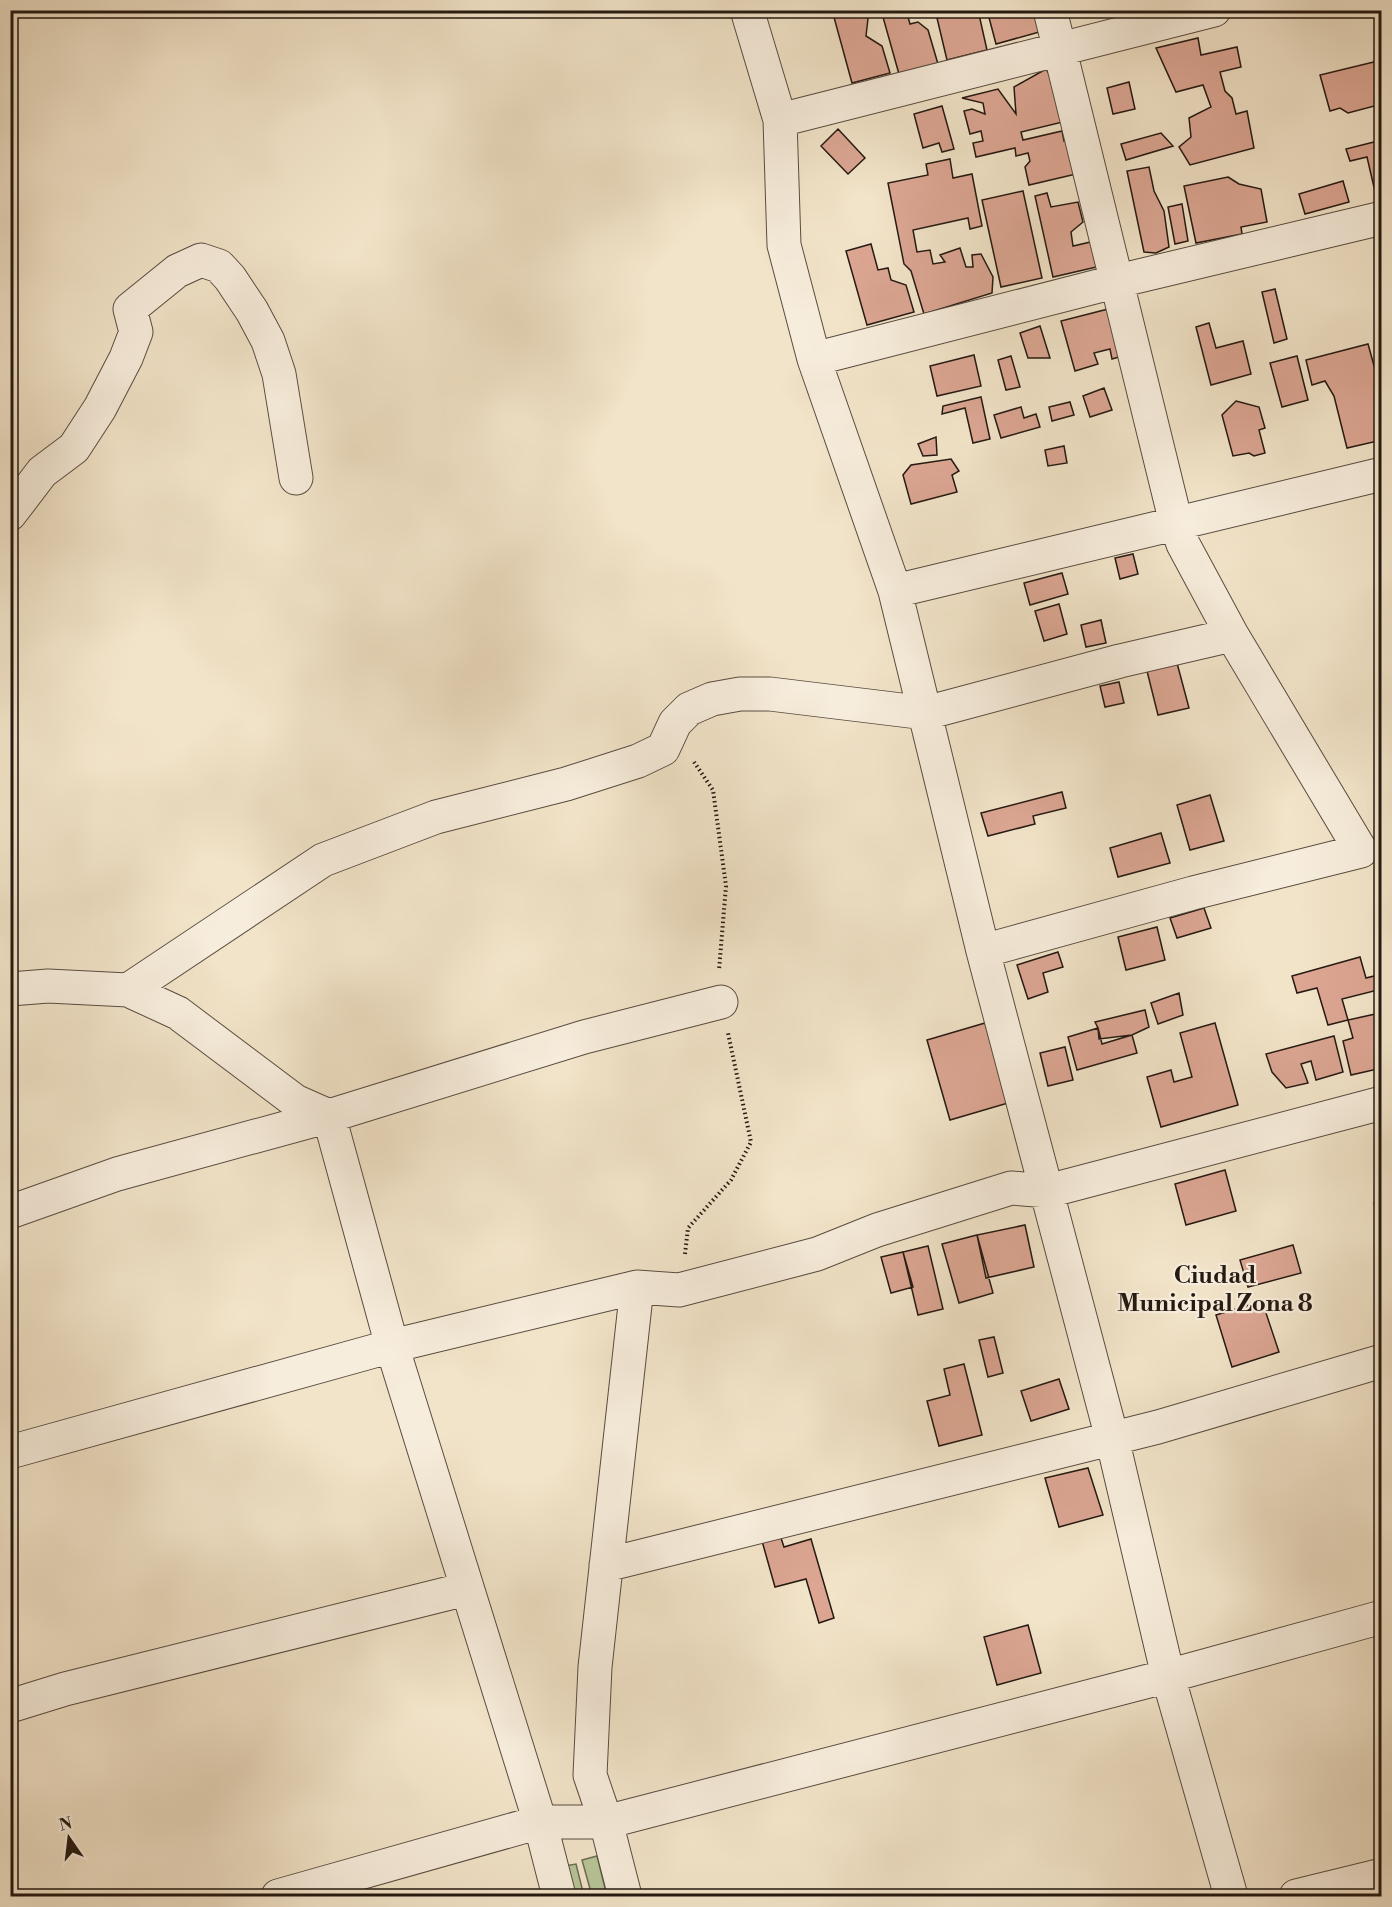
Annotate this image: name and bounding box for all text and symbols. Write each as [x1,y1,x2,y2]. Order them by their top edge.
district label: Ciudad Municipal Zona 8 [1117,1261,1313,1319]
north arrow [39,1808,99,1868]
text: N [57,1813,75,1836]

